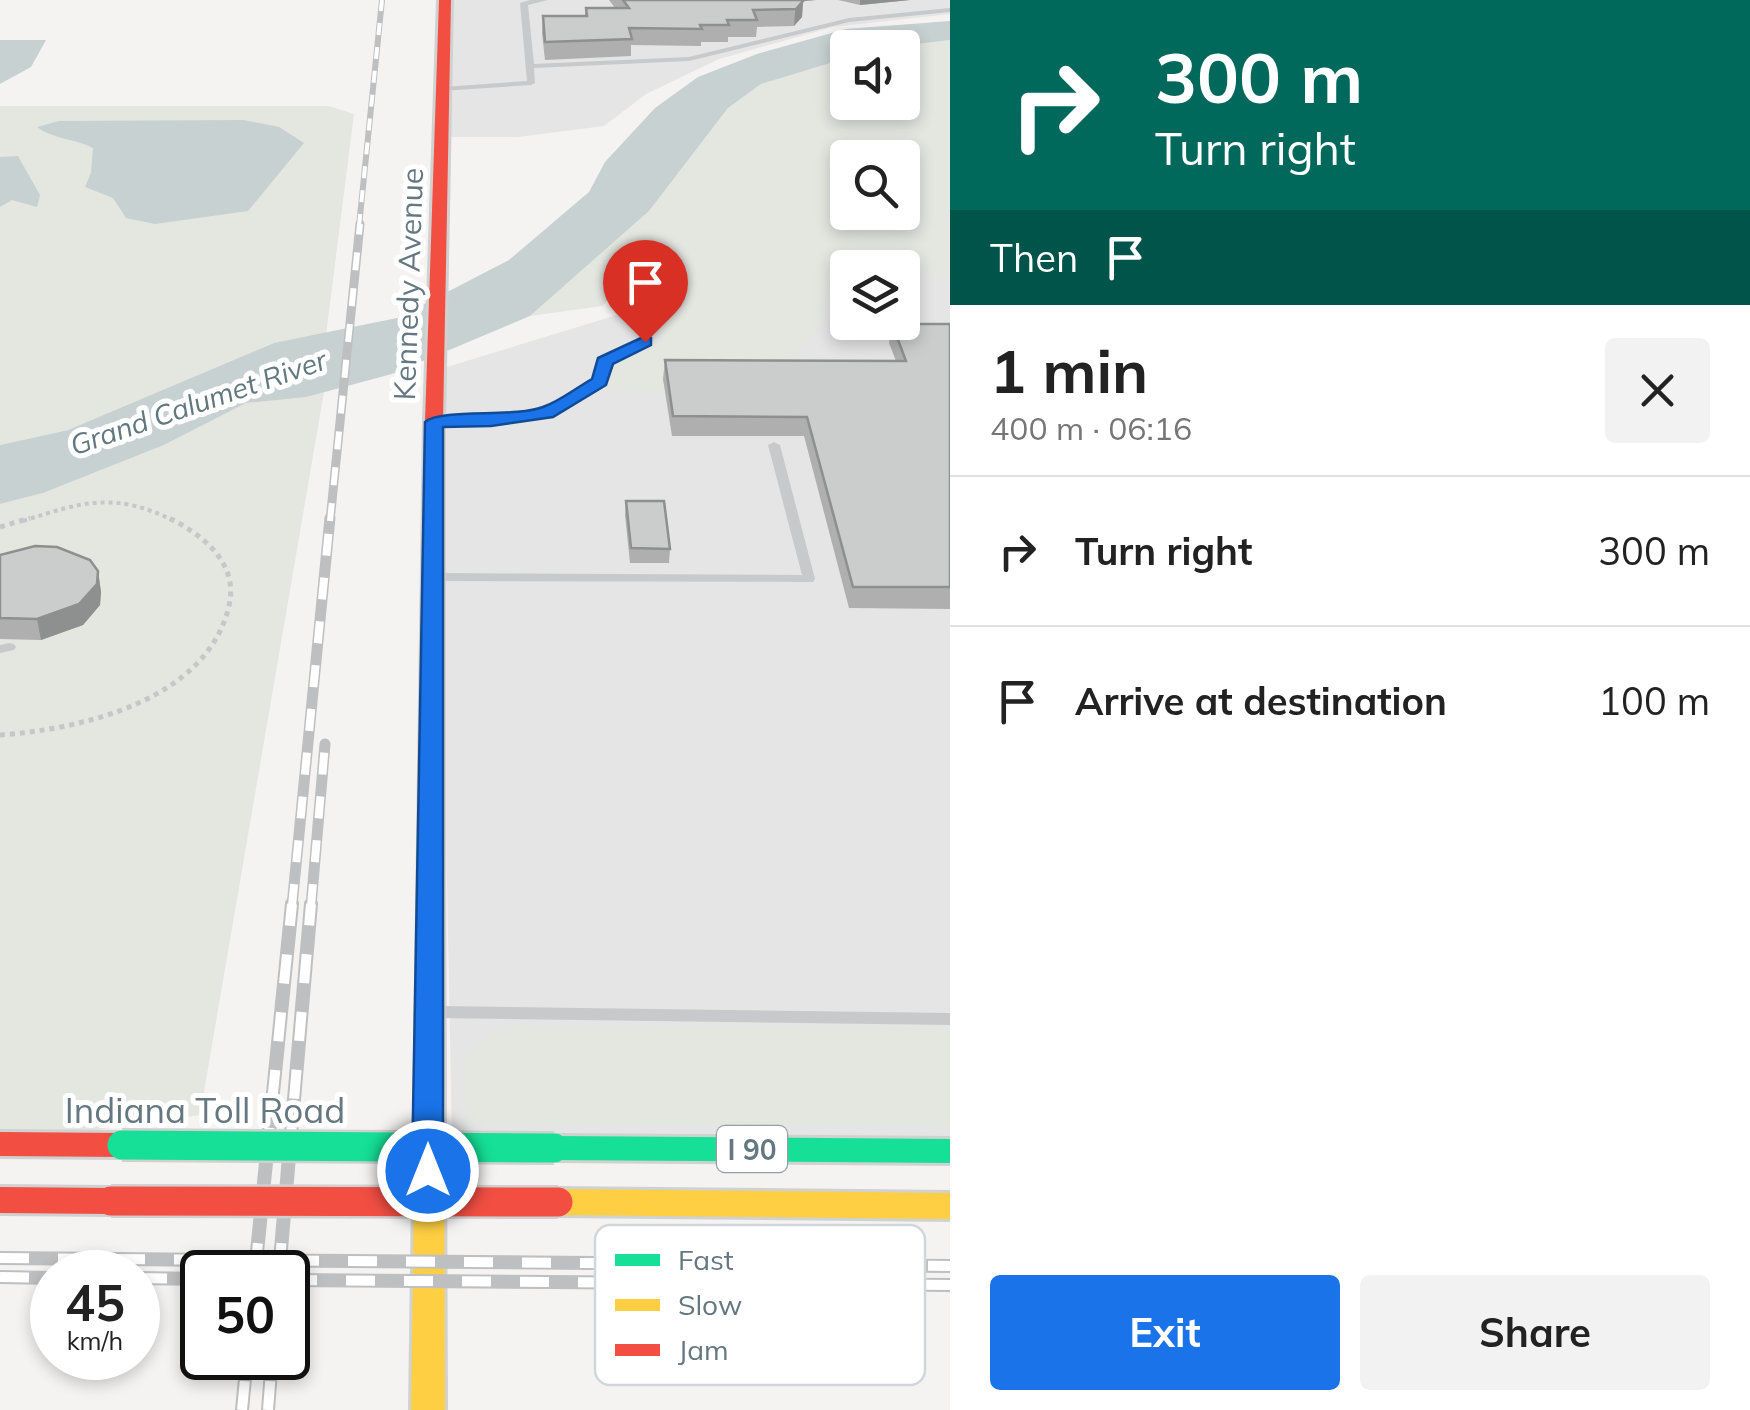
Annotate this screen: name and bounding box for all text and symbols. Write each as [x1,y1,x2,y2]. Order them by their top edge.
map controls [830,30,920,340]
button: sound [830,30,920,120]
text: 300 m [1155,33,1363,121]
icon: right [990,40,1120,170]
text: Turn right [1155,120,1356,176]
button: search [830,140,920,230]
street label: Kennedy Avenue [385,167,431,401]
icon: arrive [1098,230,1153,285]
text: Then [990,234,1078,282]
pin [603,240,688,343]
button: layers [830,250,920,340]
icon: arrive [618,255,673,310]
text: 1 min [990,333,1148,408]
button: close [1605,338,1710,443]
water label: Grand Calumet River [65,341,333,462]
text: 400 m · 06:16 [990,408,1192,448]
icon: right [990,524,1045,579]
text: Turn right [1075,527,1252,575]
text: 300 m [1598,527,1710,575]
icon: arrive [990,674,1045,729]
text: Arrive at destination [1075,677,1447,725]
text: 100 m [1598,677,1710,725]
street label: Indiana Toll Road [65,1088,345,1132]
position arrow [376,1119,480,1223]
road number: I 90 [717,1126,787,1172]
legend [595,1225,925,1385]
text: Fast [678,1242,734,1277]
speed limit sign: 50 [180,1250,310,1380]
text: 45 [65,1271,125,1334]
button: Exit [990,1275,1340,1390]
button: Share [1360,1275,1710,1390]
text: Slow [678,1287,742,1322]
text: km/h [67,1325,123,1356]
text: Jam [678,1332,729,1367]

